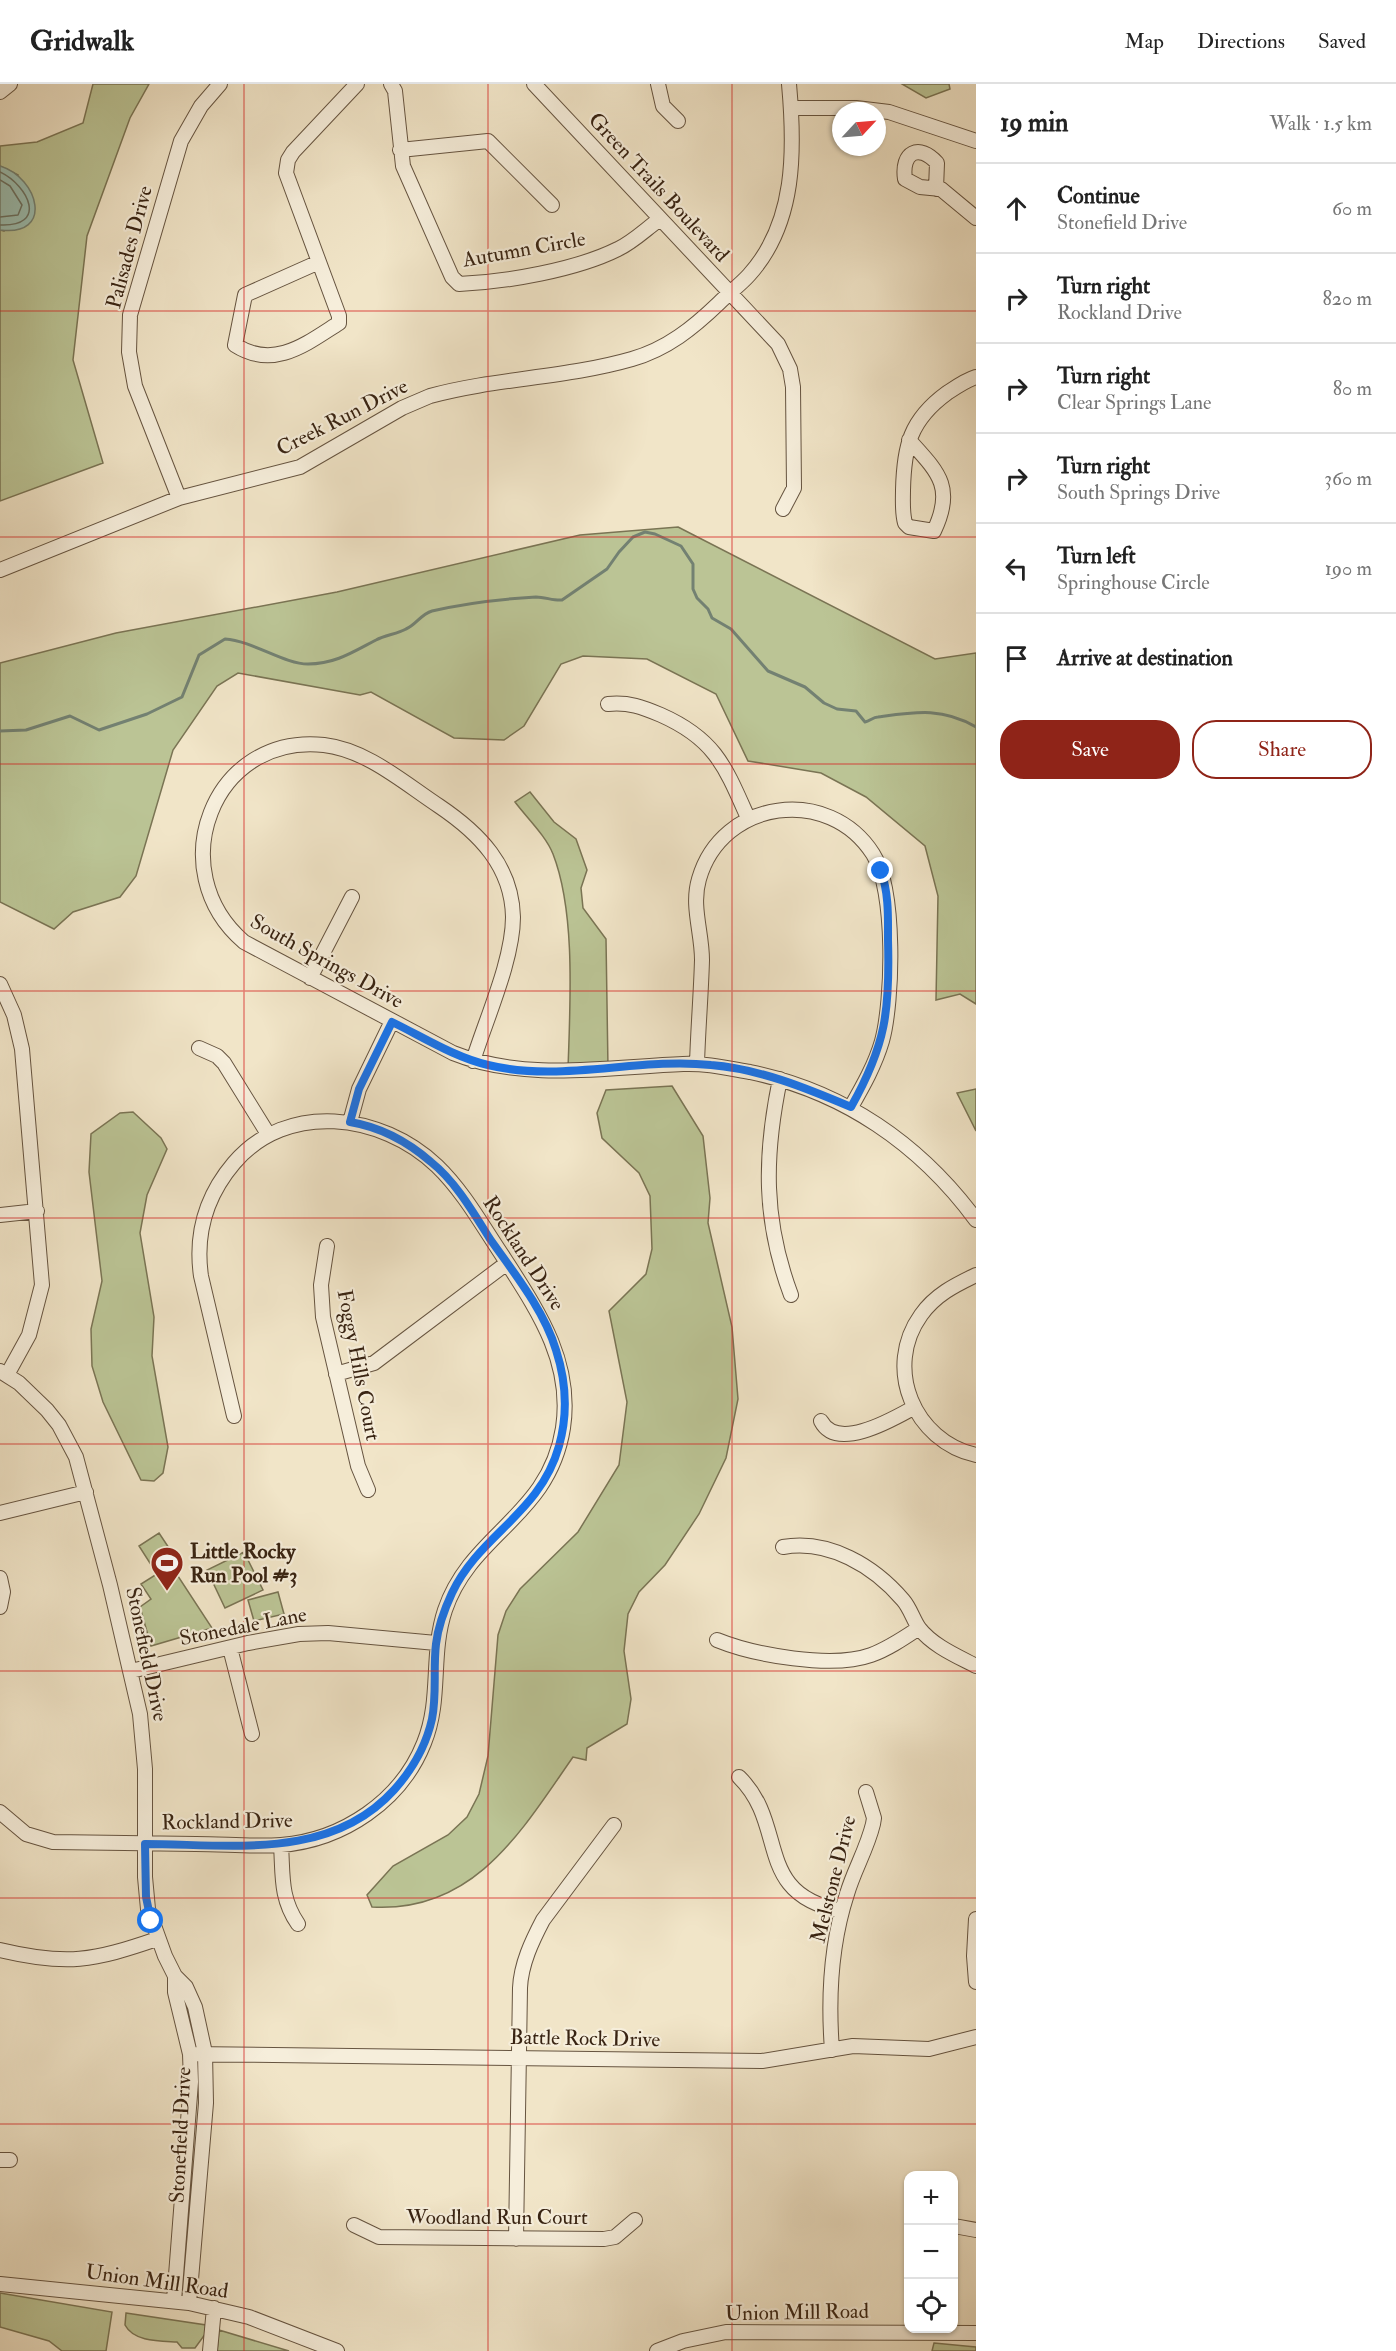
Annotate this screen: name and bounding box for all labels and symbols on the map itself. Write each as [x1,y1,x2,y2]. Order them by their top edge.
north arrow [832,102,886,156]
street label: Green Trails Boulevard [582,107,735,268]
street label: Palisades Drive [100,183,159,311]
street label: Autumn Circle [460,225,588,274]
street label: Creek Run Drive [272,373,413,462]
route end [867,857,893,883]
street label: South Springs Drive [245,908,408,1015]
street label: Rockland Drive [477,1191,571,1316]
street label: Foggy Hills Court [331,1287,386,1443]
place label: Little Rocky Run Pool #3 [190,1538,297,1589]
sports icon: Little Rocky Run Pool #3 [149,1545,185,1592]
street label: Stonefield Drive [119,1584,174,1724]
street label: Stonedale Lane [177,1601,309,1652]
street label: Rockland Drive [161,1807,293,1836]
street label: Melstone Drive [805,1812,862,1946]
route start [137,1907,163,1933]
street label: Battle Rock Drive [510,2024,661,2053]
street label: Stonefield Drive [163,2066,198,2204]
street label: Woodland Run Court [405,2204,588,2231]
street label: Union Mill Road [84,2258,231,2305]
street label: Union Mill Road [725,2298,870,2327]

